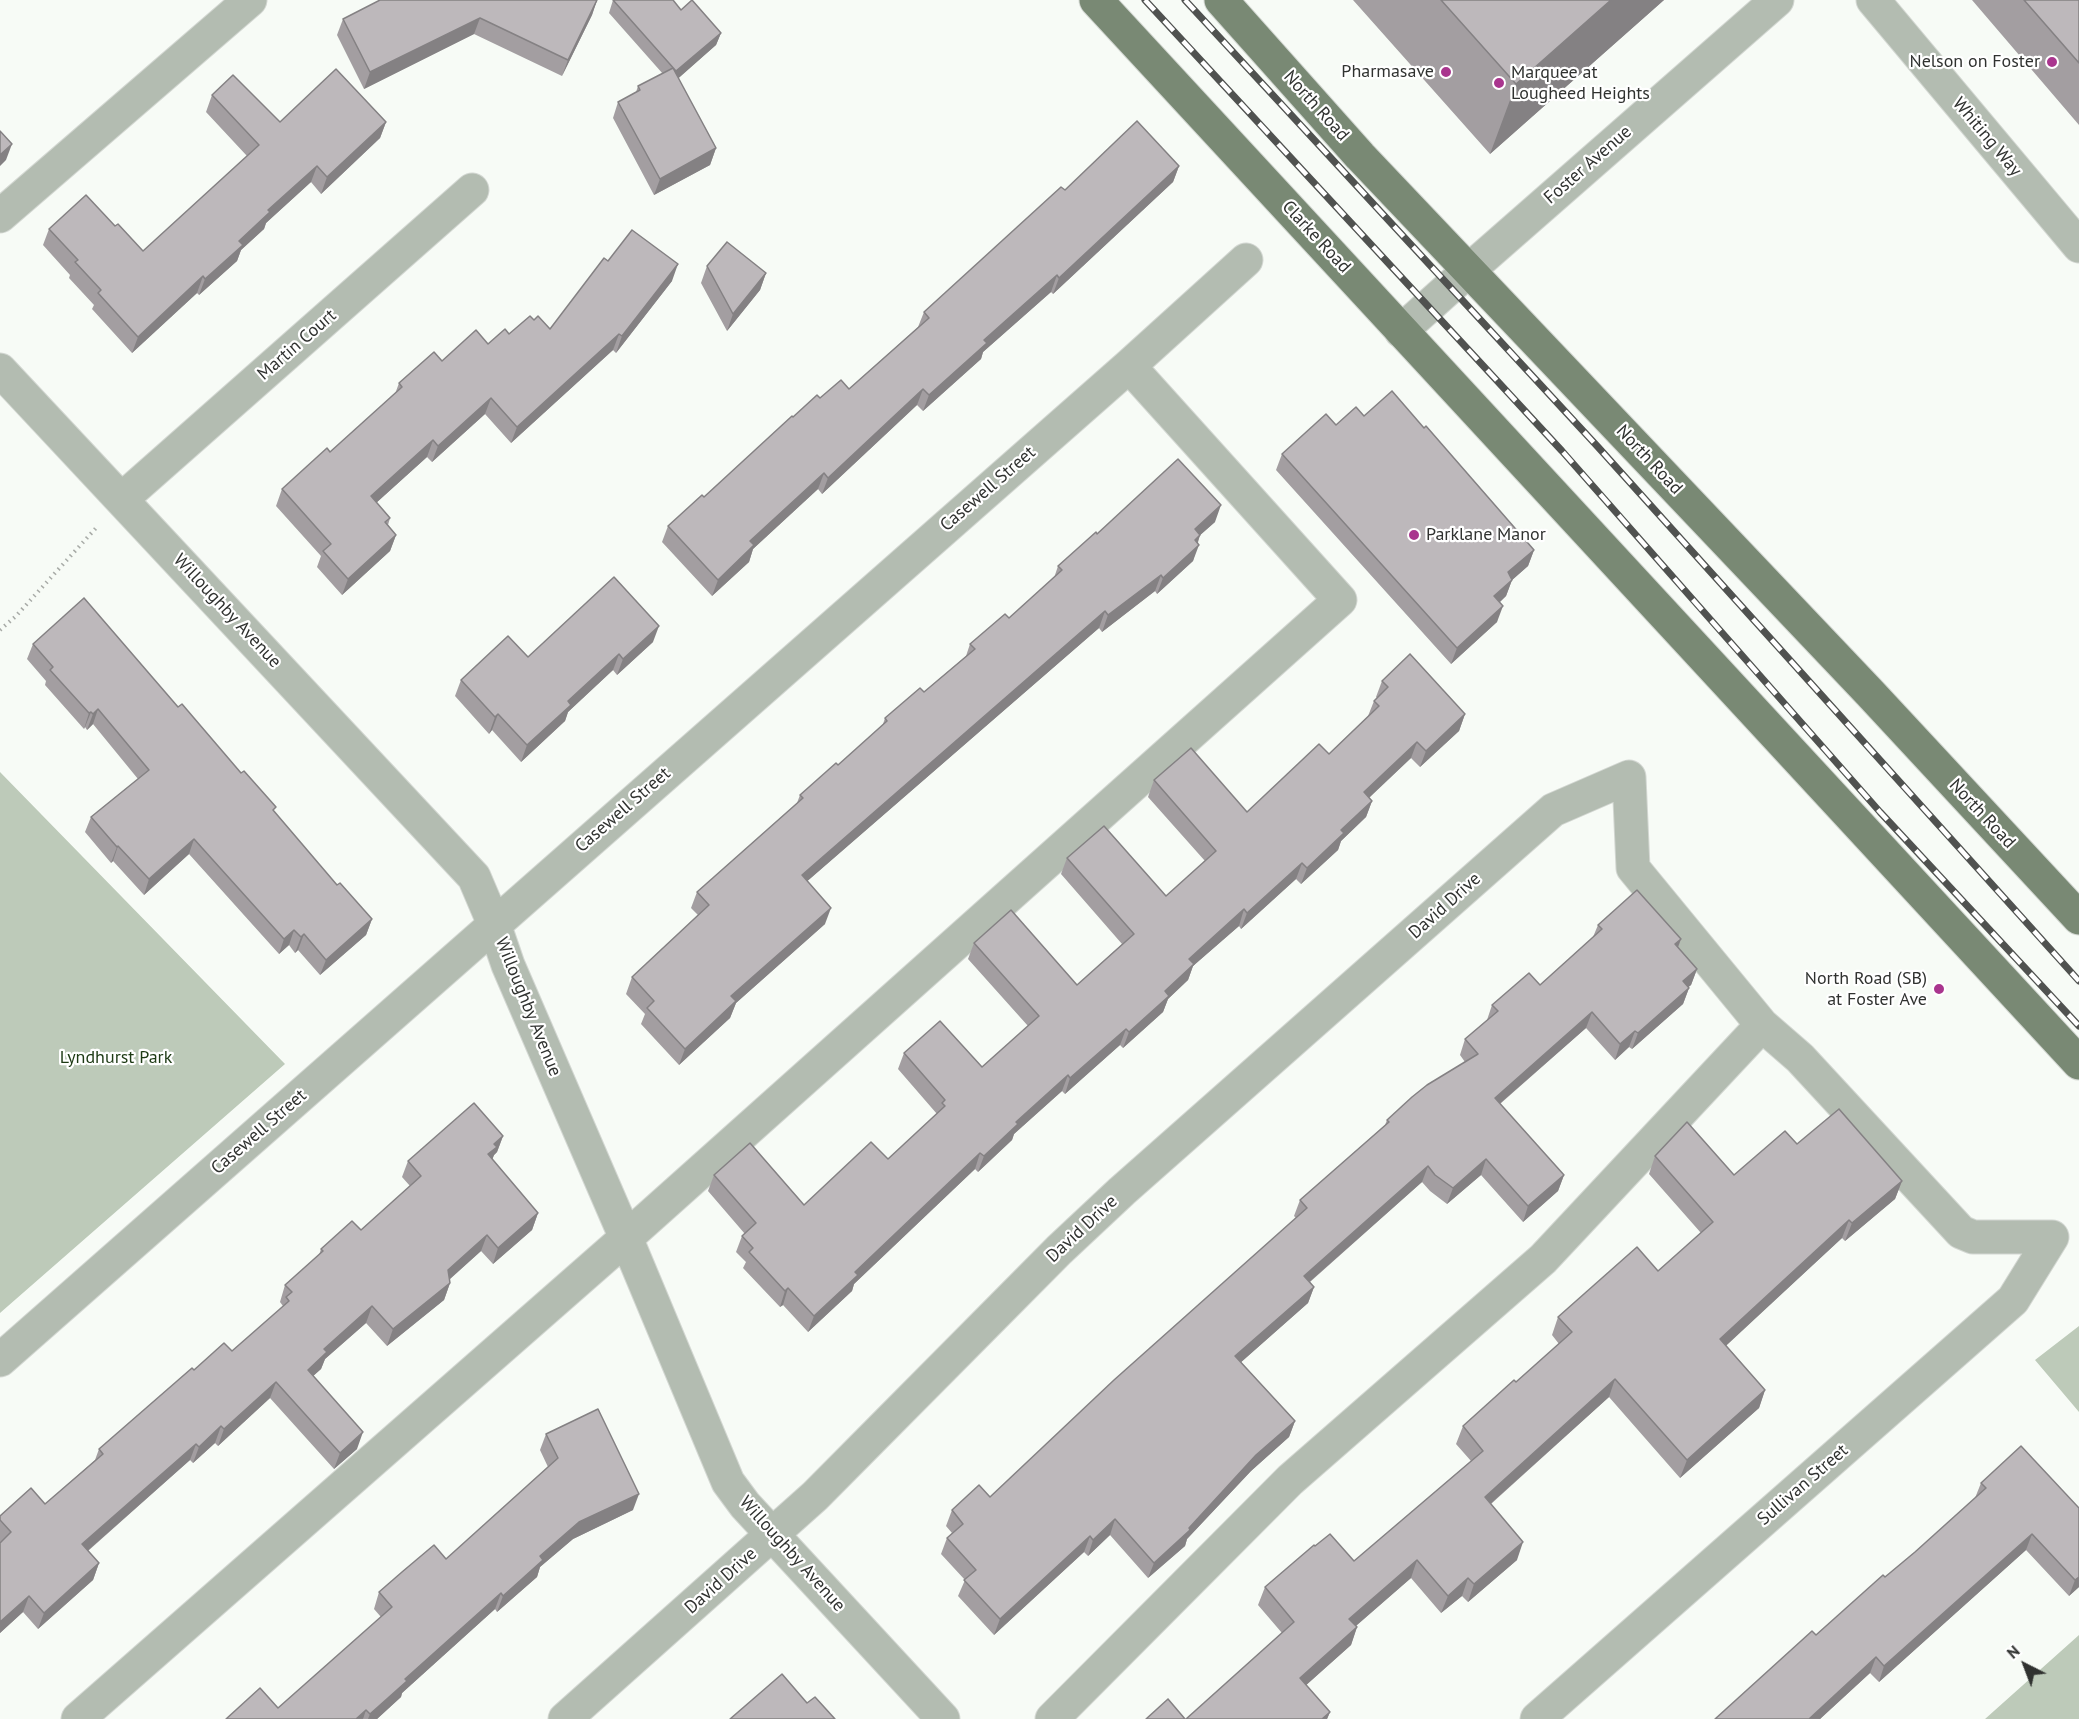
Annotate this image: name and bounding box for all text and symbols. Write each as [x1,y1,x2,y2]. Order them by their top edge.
place label: Nelson on Foster [1910,51,2040,73]
marker: Nelson on Foster [2045,55,2059,69]
place label: Pharmasave [1341,61,1434,83]
place label: Marquee at Lougheed Heights [1511,62,1650,104]
marker: Pharmasave [1439,65,1453,79]
street label: North Road [1279,66,1353,146]
marker: Marquee at Lougheed Heights [1492,76,1506,90]
street label: Whiting Way [1948,93,2026,181]
street label: Foster Avenue [1540,121,1636,209]
street label: Clarke Road [1277,196,1355,278]
street label: Martin Court [253,305,341,385]
street label: North Road [1611,421,1687,499]
street label: Casewell Street [936,442,1040,536]
place label: Parklane Manor [1426,524,1546,546]
marker: Parklane Manor [1407,528,1421,542]
street label: Willoughby Avenue [169,550,285,672]
street label: Casewell Street [571,763,675,857]
street label: North Road [1944,775,2020,853]
street label: David Drive [1405,868,1485,944]
street label: Willoughby Avenue [490,934,566,1080]
place label: North Road (SB) at Foster Ave [1805,968,1927,1010]
marker: North Road (SB) at Foster Ave [1932,982,1946,996]
park label: Lyndhurst Park [60,1047,172,1069]
street label: Casewell Street [207,1085,311,1179]
street label: David Drive [1042,1191,1122,1267]
street label: Sullivan Street [1753,1440,1853,1530]
street label: Willoughby Avenue [734,1492,850,1616]
street label: David Drive [681,1543,761,1619]
north arrow [1995,1635,2055,1695]
text: N [2002,1641,2024,1663]

